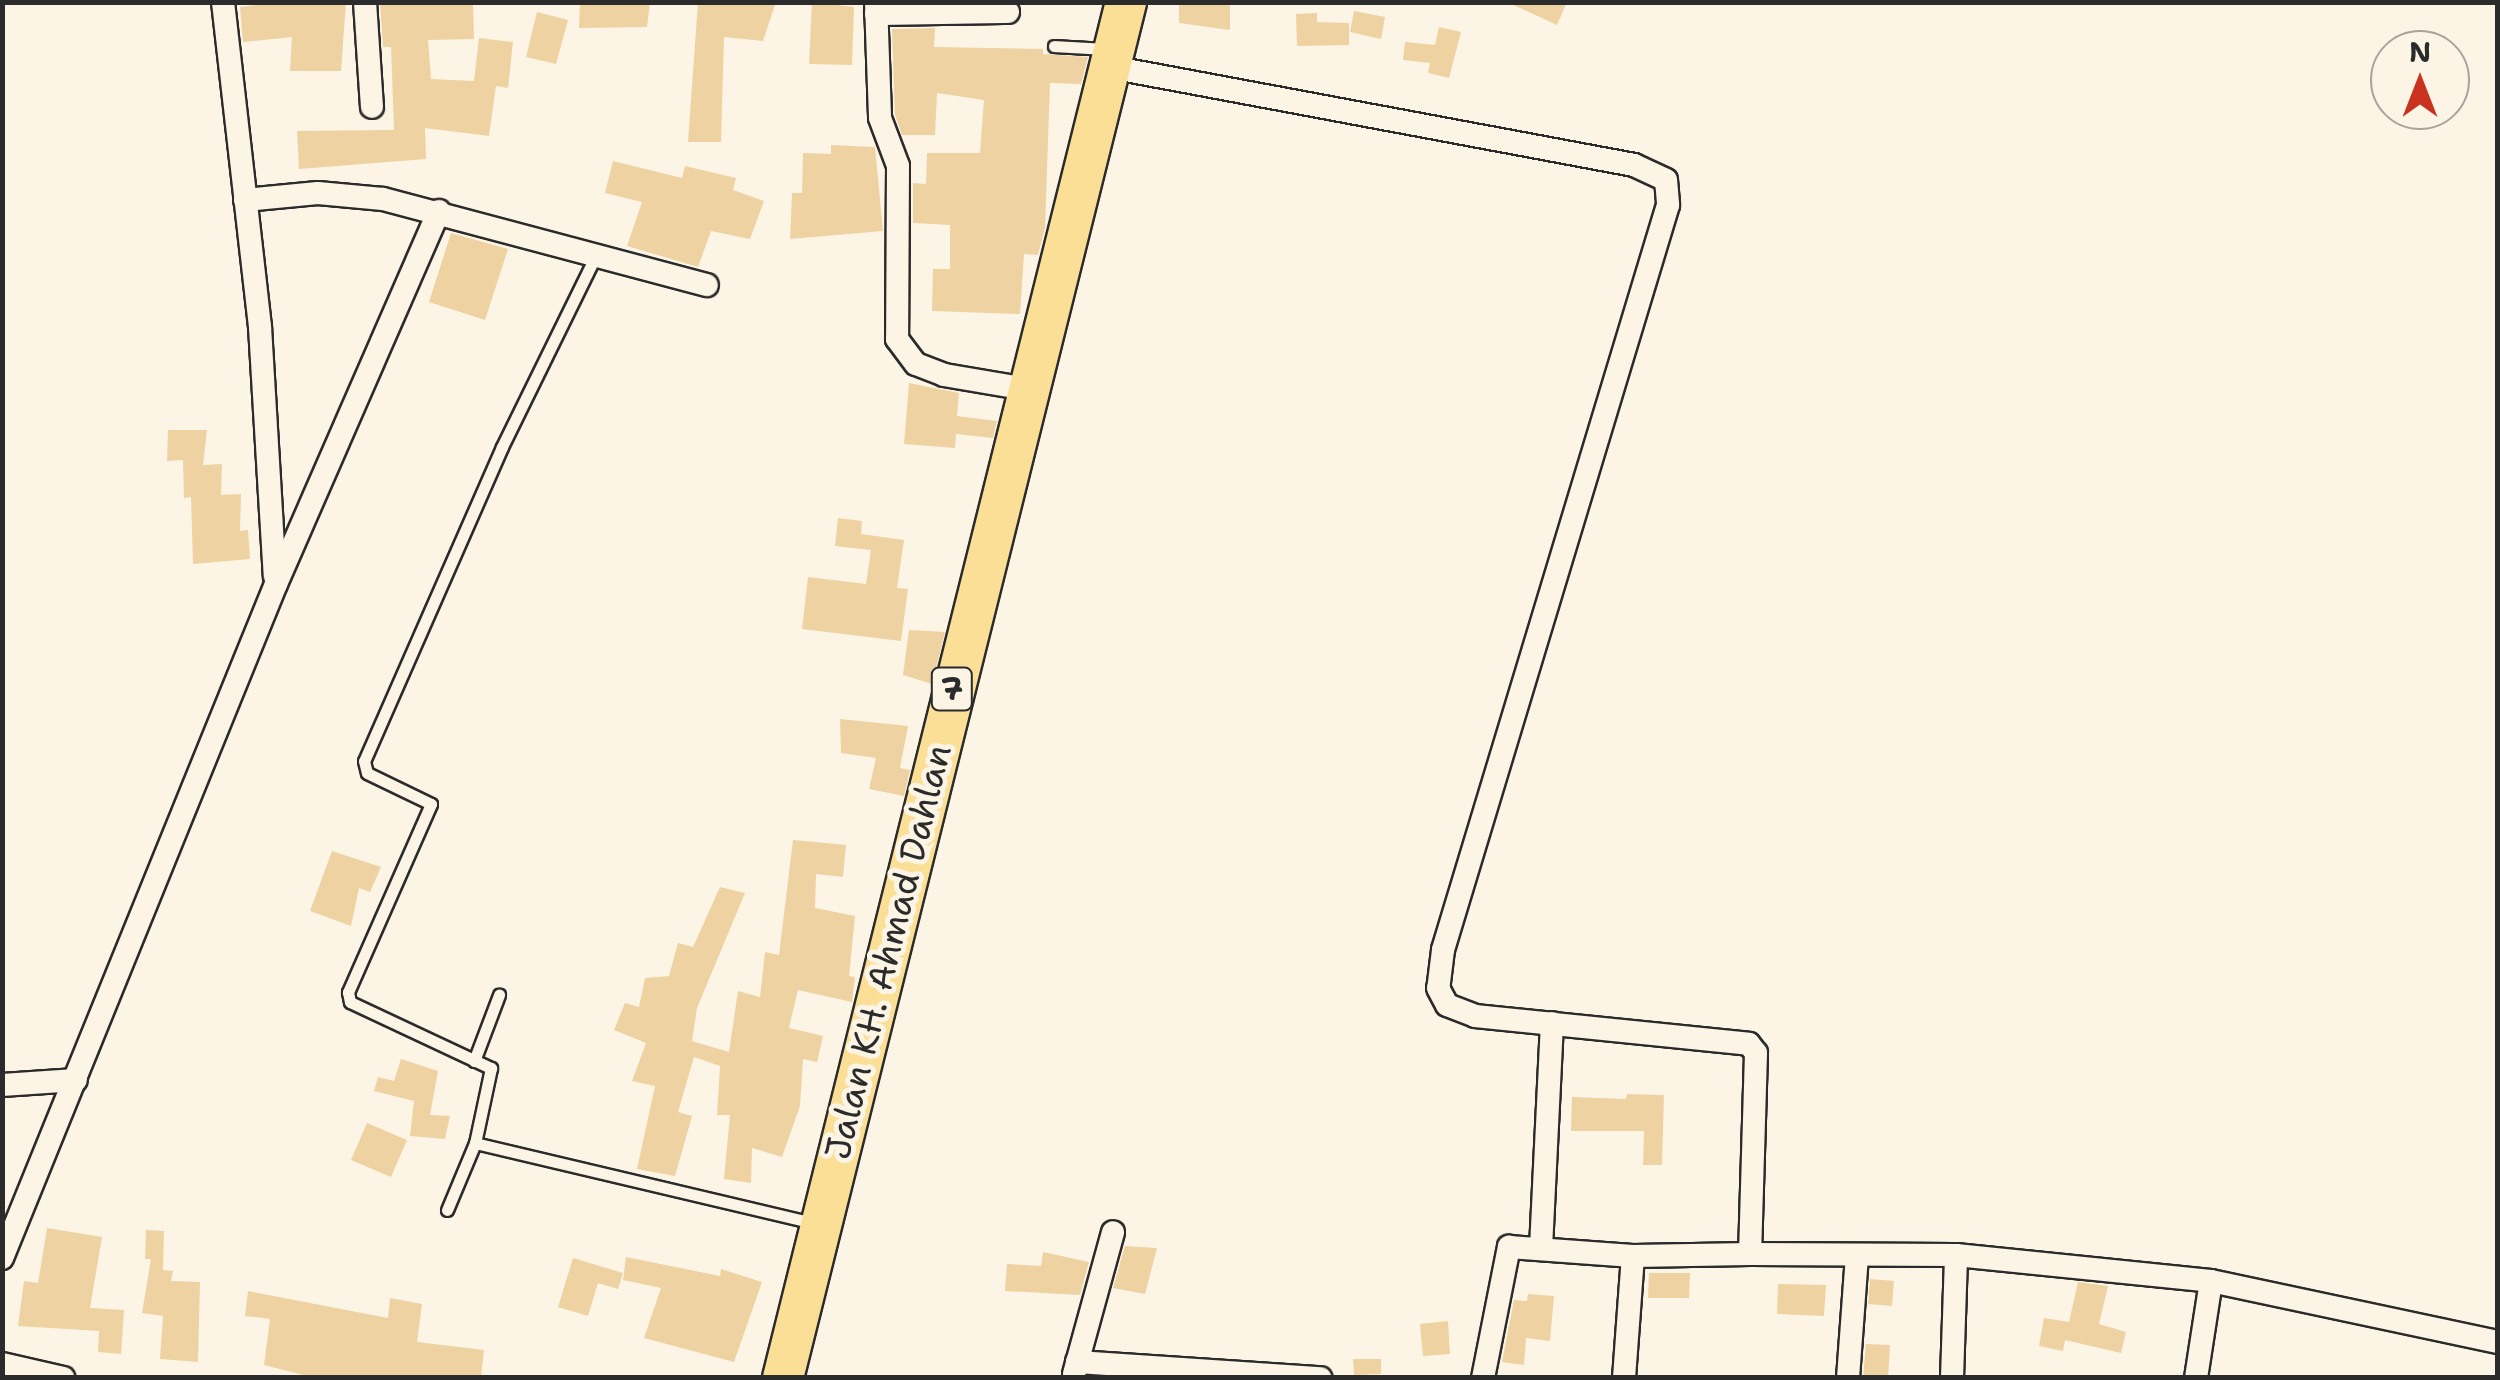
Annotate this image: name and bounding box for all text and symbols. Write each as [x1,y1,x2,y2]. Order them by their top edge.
north arrow [2370,30,2470,130]
text: N [2409,33,2431,71]
road number: 7 [930,662,974,716]
street label: Jalan KH. Ahmad Dahlan [816,740,960,1164]

